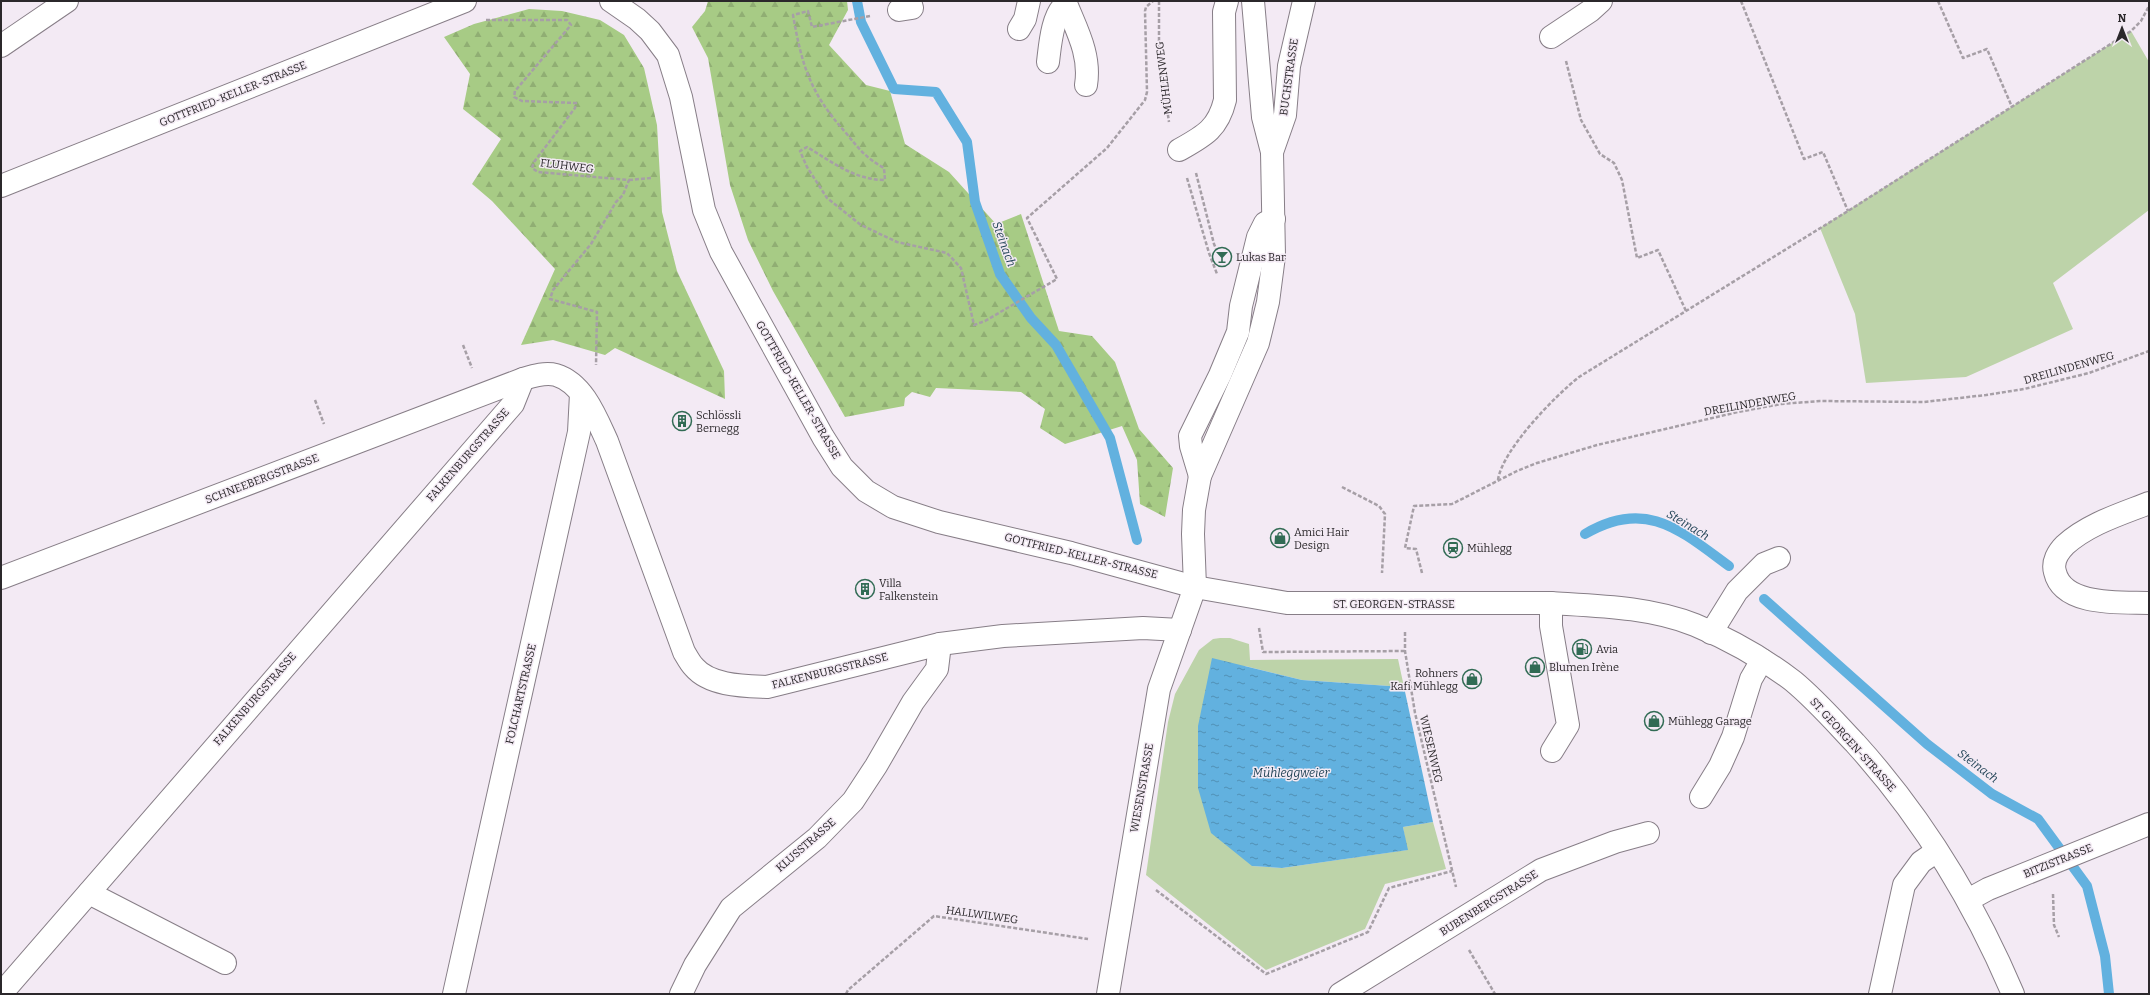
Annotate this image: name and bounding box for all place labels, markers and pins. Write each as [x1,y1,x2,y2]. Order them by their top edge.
bar icon: Lukas Bar [1211,246,1233,268]
place label: Lukas Bar [1236,251,1286,264]
place label: Schlössli Bernegg [696,409,742,435]
building icon: Schlössli Bernegg [671,410,693,432]
place label: Amici Hair Design [1294,526,1349,552]
shop icon: Amici Hair Design [1269,527,1291,549]
station icon: Mühlegg [1442,537,1464,559]
place label: Mühlegg [1467,542,1512,555]
place label: Villa Falkenstein [879,577,938,603]
building icon: Villa Falkenstein [854,578,876,600]
fuel station icon: Avia [1571,638,1593,660]
place label: Avia [1596,643,1618,656]
shop icon: Blumen Irène [1524,656,1546,678]
place label: Blumen Irène [1549,661,1619,674]
place label: Rohners Kafi Mühlegg [1390,667,1458,693]
shop icon: Rohners Kafi Mühlegg [1461,668,1483,690]
shop icon: Mühlegg Garage [1643,710,1665,732]
place label: Mühlegg Garage [1668,715,1752,728]

